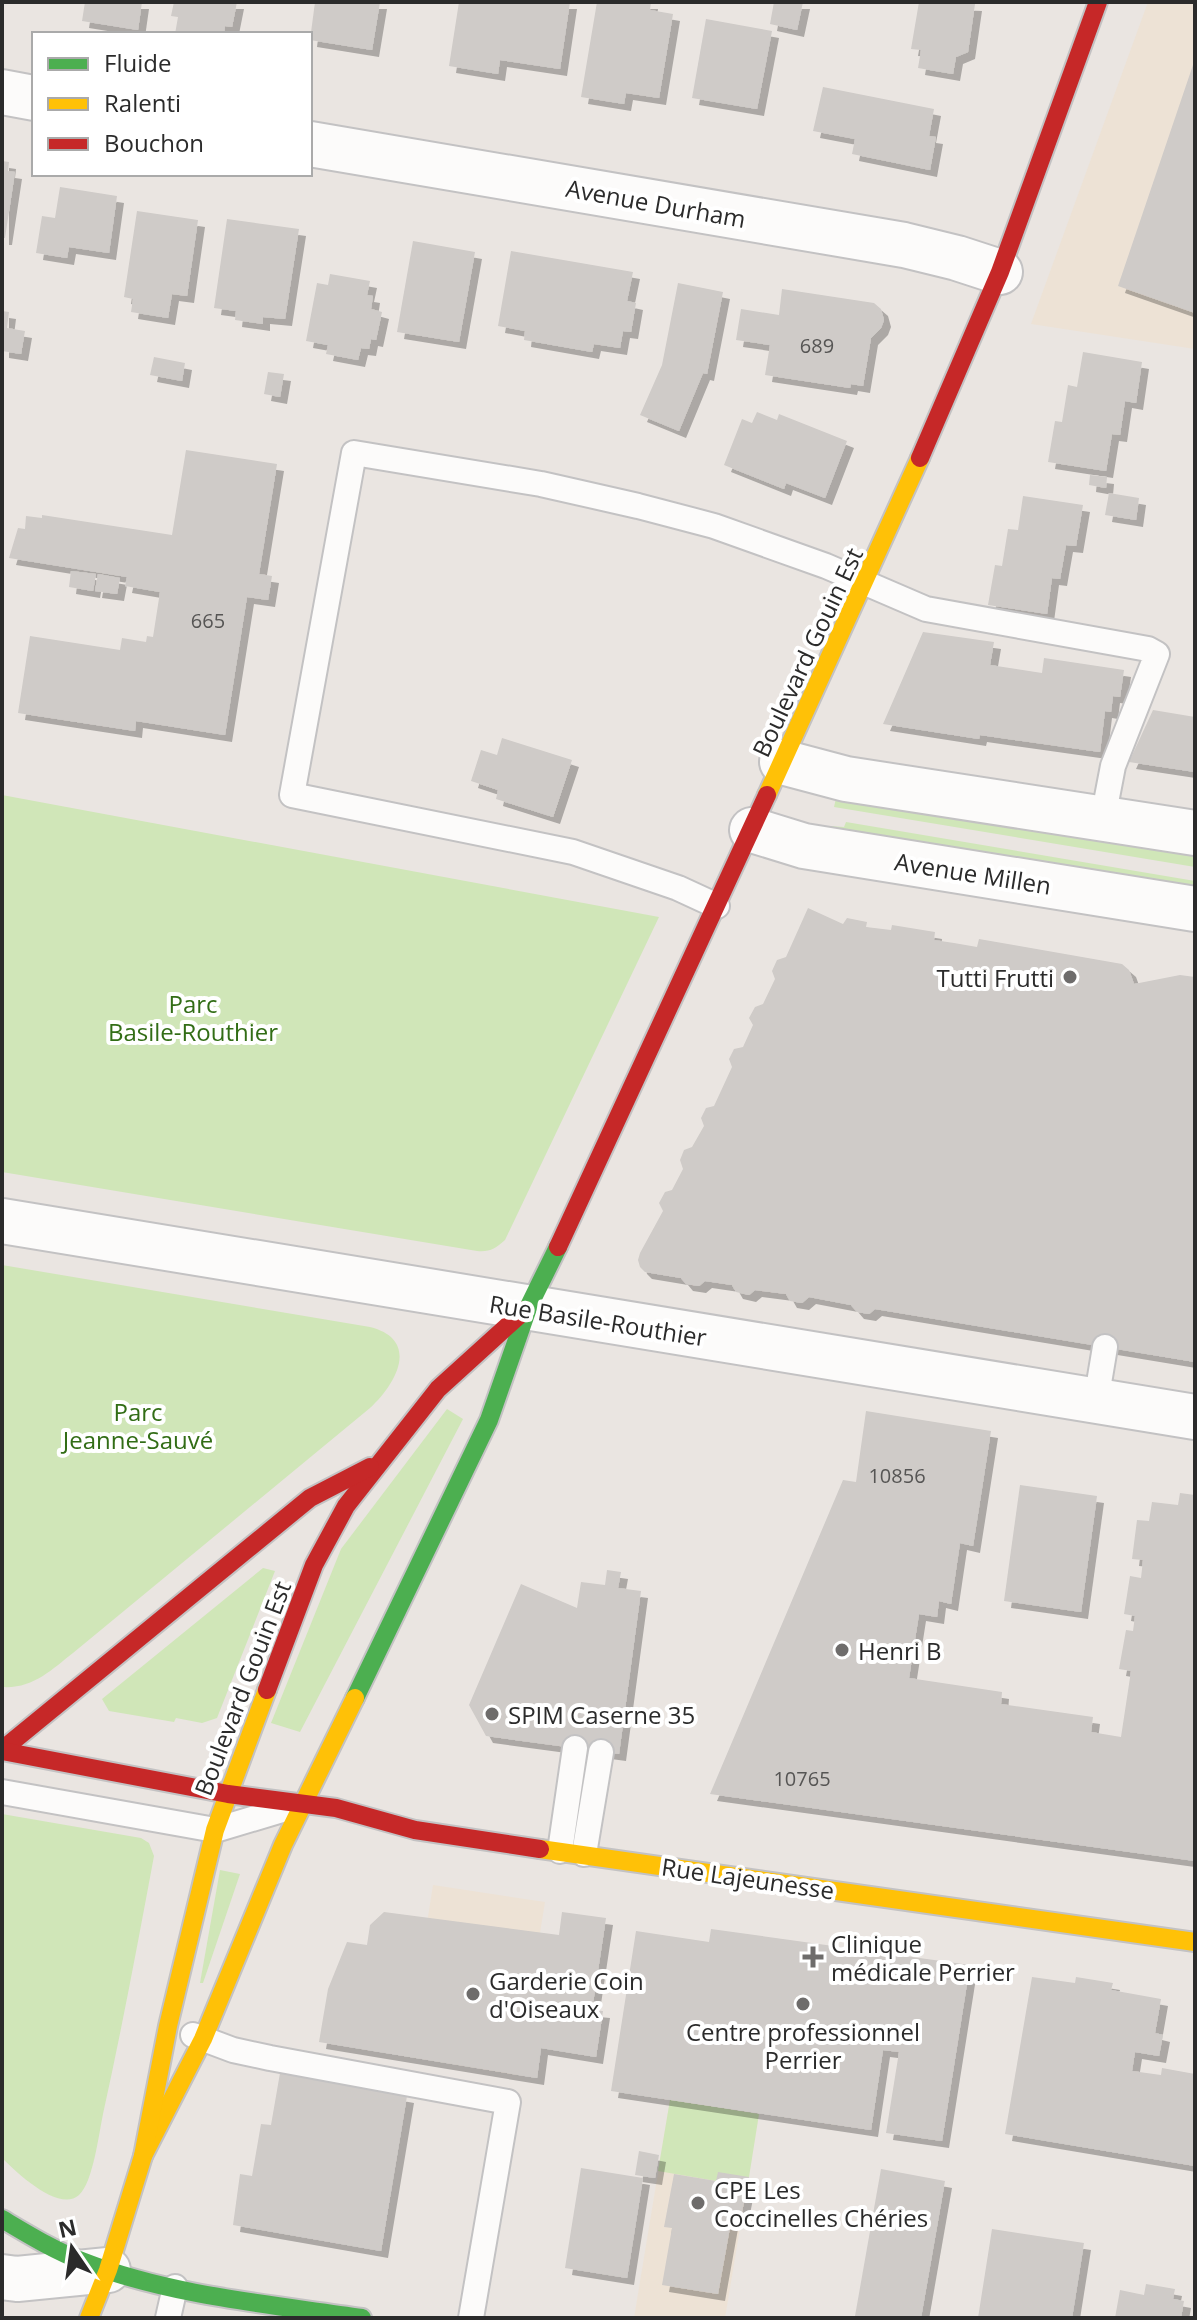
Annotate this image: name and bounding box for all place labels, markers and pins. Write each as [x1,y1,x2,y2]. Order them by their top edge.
place label: Tutti Frutti [937,961,1054,994]
marker: Tutti Frutti [1061,968,1079,986]
place label: Henri B [858,1634,942,1667]
marker: Henri B [833,1641,851,1659]
place label: SPIM Caserne 35 [508,1698,695,1731]
marker: SPIM Caserne 35 [483,1705,501,1723]
place label: Clinique médicale Perrier [831,1927,1015,1988]
marker: Clinique médicale Perrier [802,1946,824,1968]
place label: Garderie Coin d'Oiseaux [489,1964,644,2025]
marker: Garderie Coin d'Oiseaux [464,1985,482,2003]
marker: Centre professionnel Perrier [794,1995,812,2013]
place label: Centre professionnel Perrier [686,2015,920,2076]
place label: CPE Les Coccinelles Chéries [714,2173,928,2234]
marker: CPE Les Coccinelles Chéries [689,2194,707,2212]

